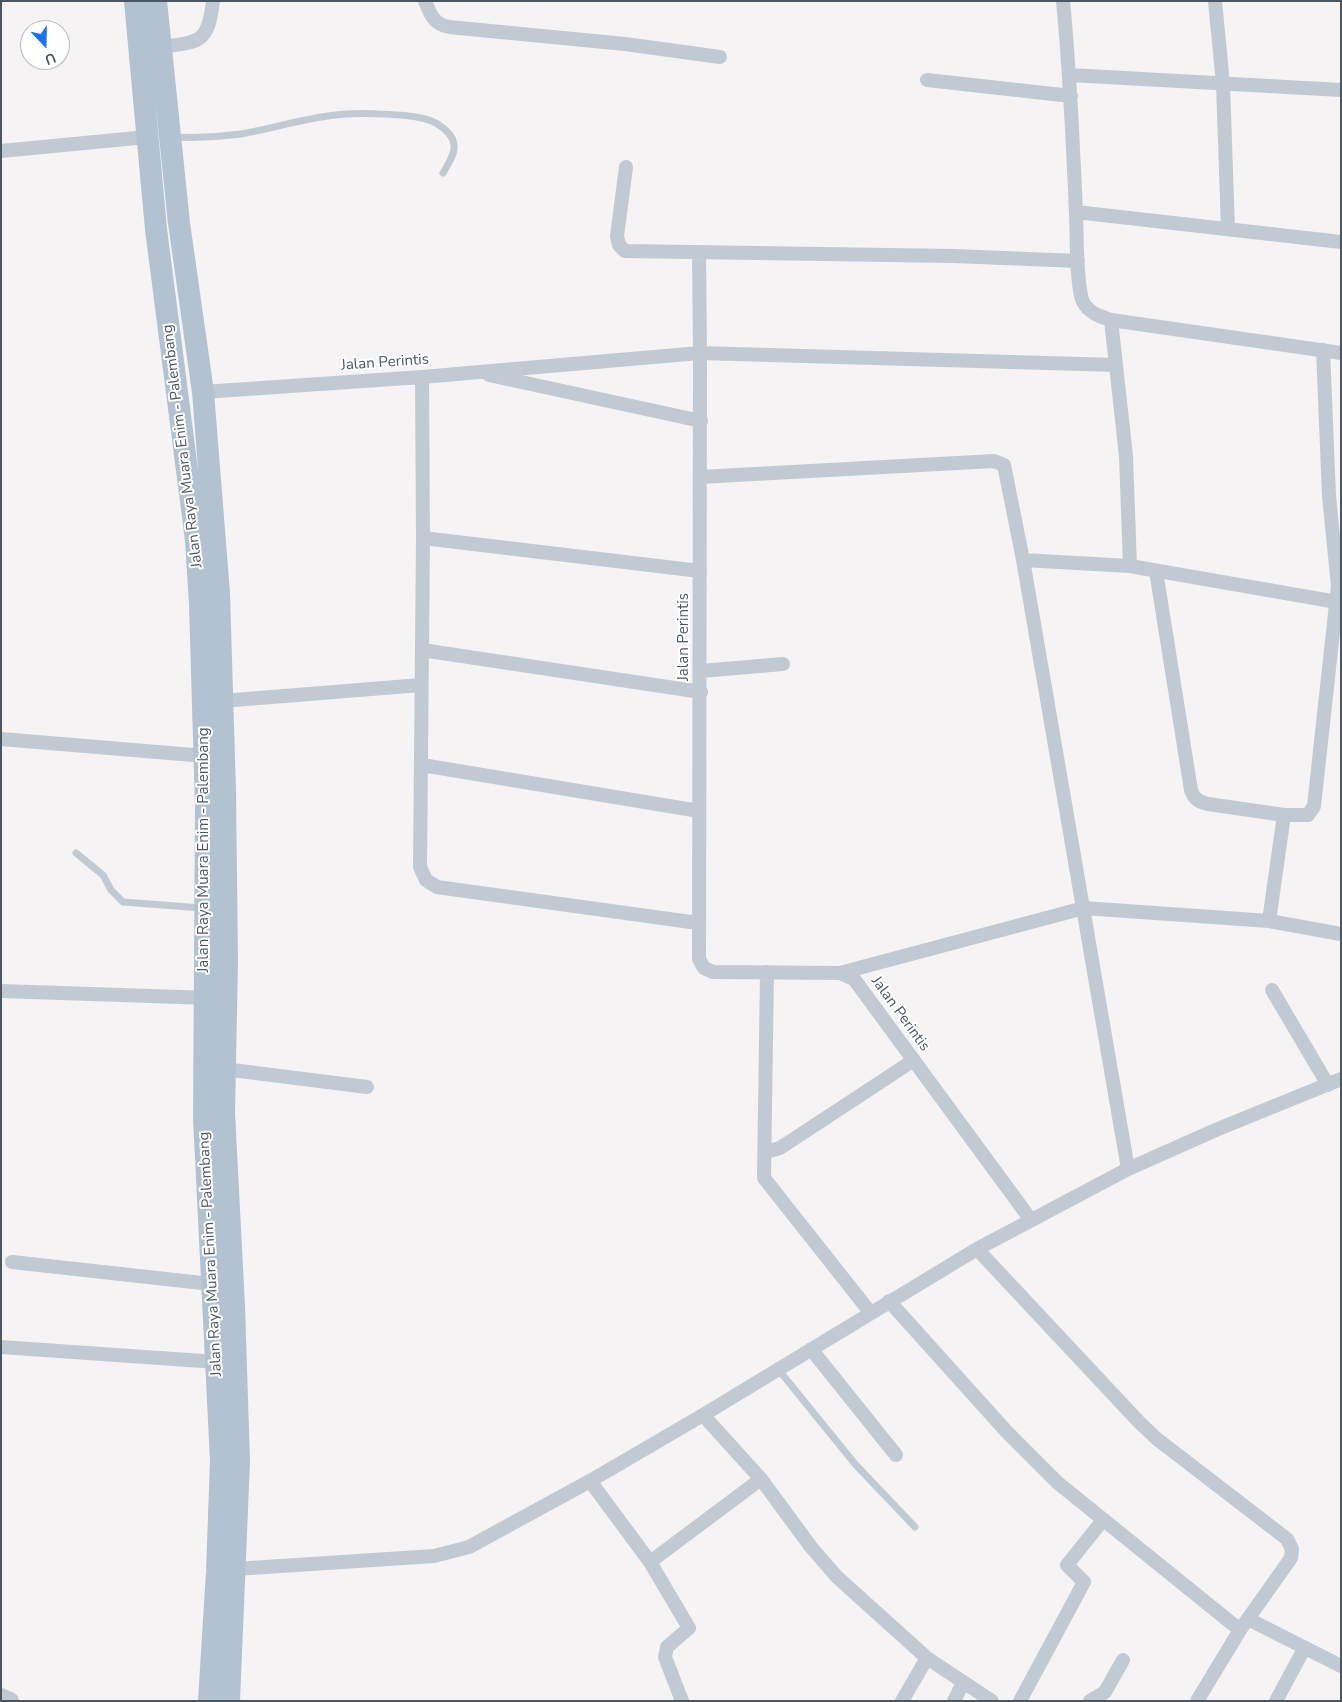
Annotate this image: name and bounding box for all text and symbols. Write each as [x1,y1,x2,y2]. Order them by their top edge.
north arrow [20,20,70,70]
text: U [42,48,58,69]
street label: Jalan Raya Muara Enim - Palembang [159,323,207,569]
street label: Jalan Perintis [340,351,430,375]
street label: Jalan Perintis [675,593,693,681]
street label: Jalan Raya Muara Enim - Palembang [195,727,213,973]
street label: Jalan Perintis [867,973,933,1055]
street label: Jalan Raya Muara Enim - Palembang [196,1131,226,1377]

